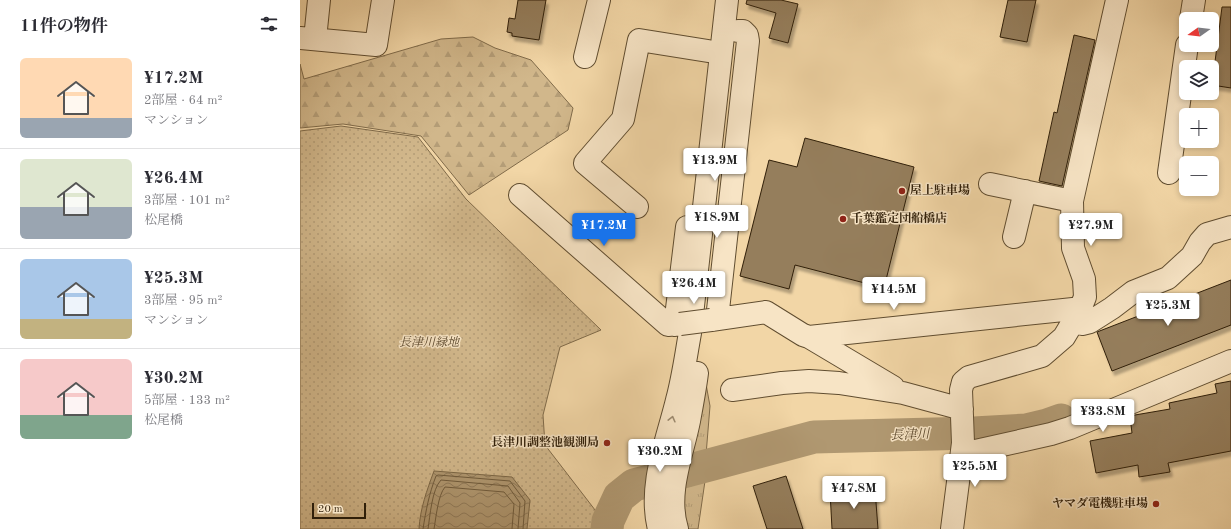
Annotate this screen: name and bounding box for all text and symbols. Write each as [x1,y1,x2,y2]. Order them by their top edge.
north arrow [1179,12,1219,52]
map controls [1179,12,1219,196]
icon: filters [258,13,280,35]
text: 11件の物件 [20,18,108,35]
button: layers [1179,60,1219,100]
text: ¥17.2M [144,70,203,87]
icon: home [52,74,100,122]
text: 2部屋 · 64 m² [144,94,222,107]
button: + [1179,108,1219,148]
text: マンション [144,114,208,127]
pin: ¥13.9M [682,148,748,182]
text: ¥13.9M [692,154,738,167]
button: − [1179,156,1219,196]
text: ¥26.4M [144,170,203,187]
icon: home [52,175,100,223]
place label: 屋上駐車場 [910,183,970,197]
marker: 屋上駐車場 [897,186,907,196]
text: 3部屋 · 101 m² [144,194,230,207]
pin: ¥18.9M [684,205,750,239]
text: ¥18.9M [694,211,740,224]
place label: 千葉鑑定団船橋店 [851,211,947,225]
pin: ¥17.2M [571,213,637,247]
pin: ¥27.9M [1058,213,1124,247]
text: 松尾橋 [144,214,183,227]
marker: 千葉鑑定団船橋店 [838,214,848,224]
text: ¥17.2M [581,219,627,232]
text: ¥27.9M [1068,219,1114,232]
text: ¥25.3M [144,270,203,287]
pin: ¥26.4M [661,271,727,305]
icon: home [52,275,100,323]
text: ¥26.4M [671,277,717,290]
pin: ¥14.5M [861,277,927,311]
text: ¥14.5M [871,283,917,296]
pin: ¥25.3M [1135,293,1201,327]
text: 3部屋 · 95 m² [144,294,222,307]
text: ¥25.3M [1145,299,1191,312]
text: マンション [144,314,208,327]
park label: 長津川緑地 [399,335,461,349]
text: ¥30.2M [144,370,203,387]
icon: home [52,375,100,423]
text: 5部屋 · 133 m² [144,394,230,407]
pin: ¥33.8M [1070,399,1136,433]
text: ¥33.8M [1080,405,1126,418]
text: 松尾橋 [144,414,183,427]
one-way arrow [667,415,676,422]
water label: 長津川 [890,427,932,442]
place label: 長津川調整池観測局 [491,435,599,449]
marker: 長津川調整池観測局 [602,438,612,448]
pin: ¥30.2M [627,439,693,473]
text: ¥30.2M [637,445,683,458]
pin: ¥25.5M [942,454,1008,488]
text: ¥25.5M [952,460,998,473]
pin: ¥47.8M [821,476,887,510]
text: ¥47.8M [831,482,877,495]
place label: ヤマダ電機駐車場 [1052,496,1148,510]
marker: ヤマダ電機駐車場 [1151,499,1161,509]
scale bar [312,501,366,520]
text: 20 m [318,504,343,515]

